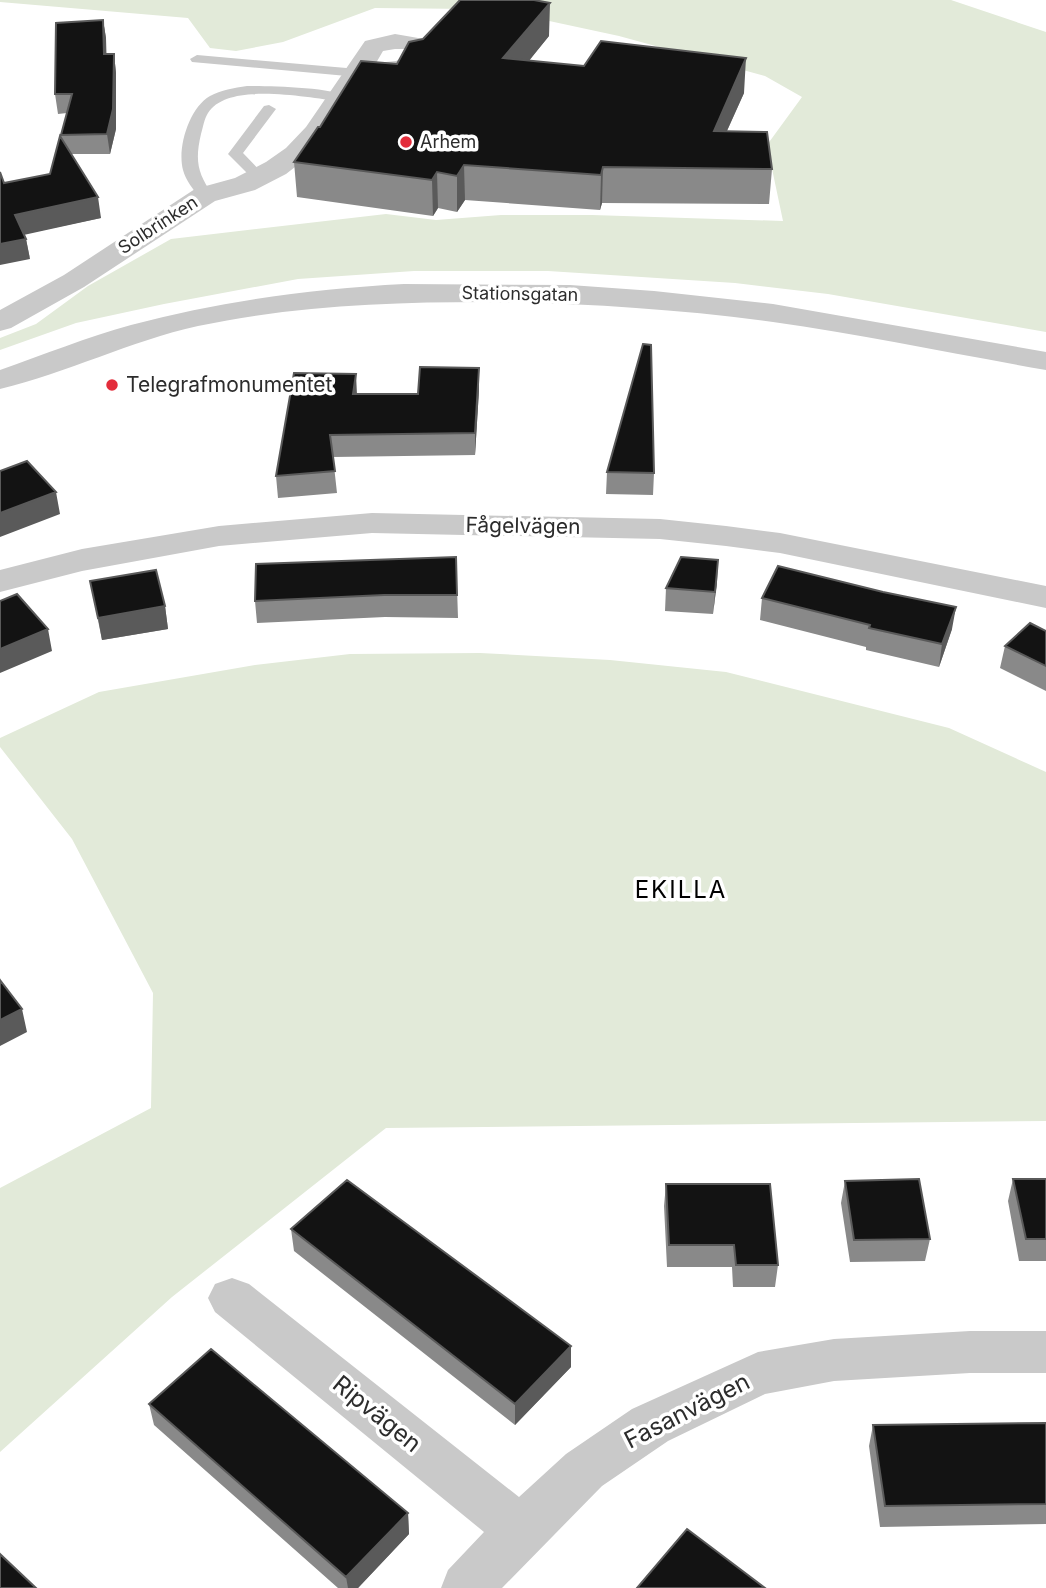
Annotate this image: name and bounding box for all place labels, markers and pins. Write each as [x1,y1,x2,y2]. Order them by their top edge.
place label: Arhem [420,131,476,152]
marker: Arhem [398,134,414,150]
place label: Telegrafmonumentet [126,372,333,397]
marker: Telegrafmonumentet [104,377,120,393]

